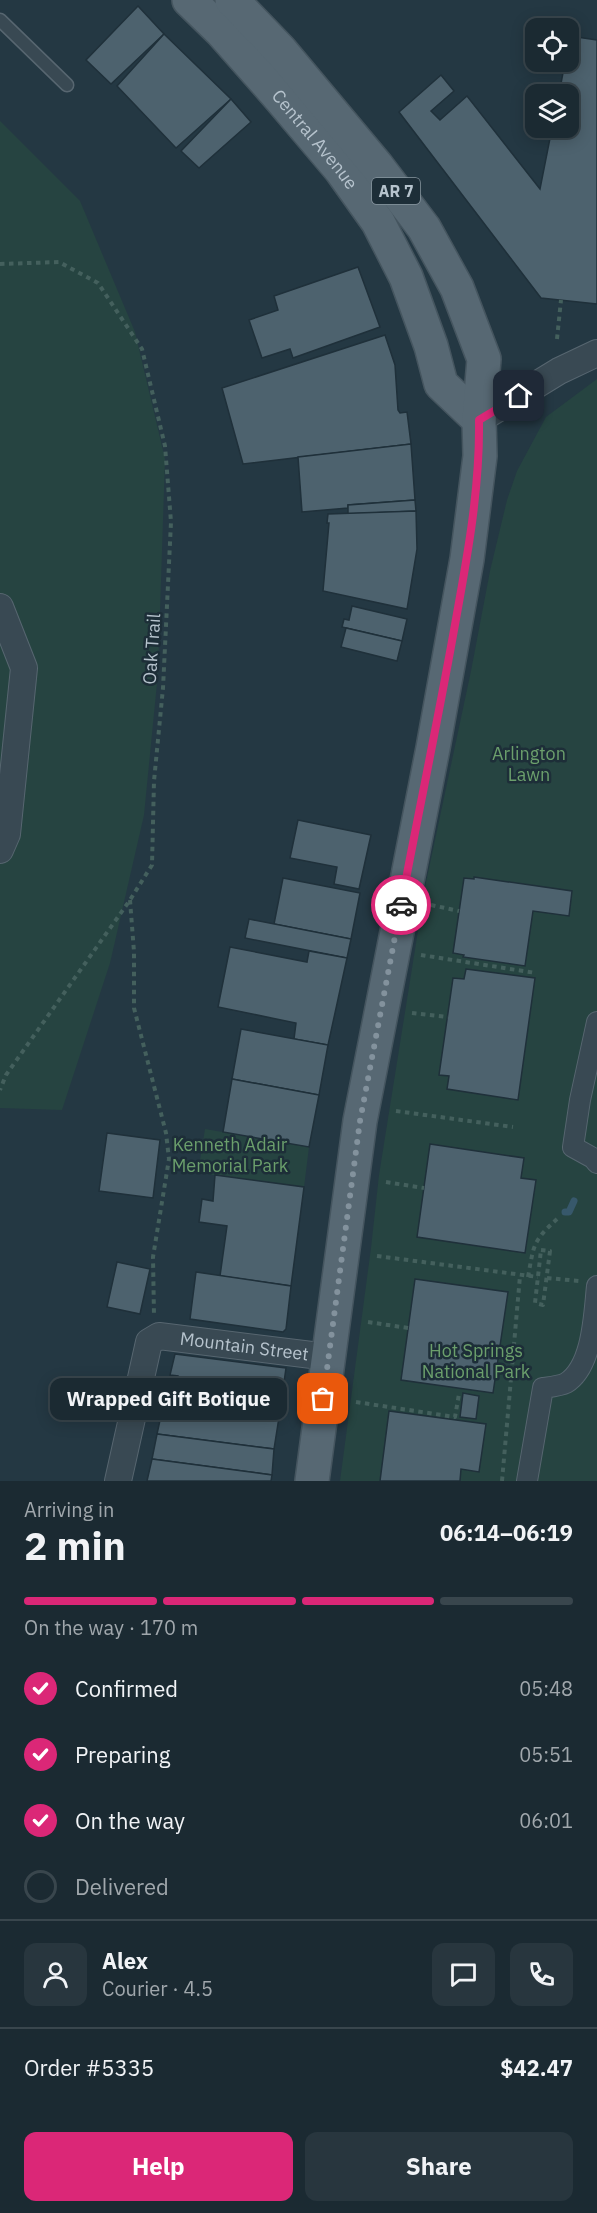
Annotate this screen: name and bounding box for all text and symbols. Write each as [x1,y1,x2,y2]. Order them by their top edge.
map controls [525,18,579,138]
button: locate [525,18,579,72]
street label: Central Avenue [267,84,363,194]
button: layers [525,84,579,138]
road number: AR 7 [372,178,420,204]
pin [493,370,544,421]
icon: home [502,379,535,412]
street label: Oak Trail [138,613,165,685]
park label: Arlington Lawn [492,742,566,786]
courier [371,875,431,935]
icon: car [385,889,418,922]
park label: Kenneth Adair Memorial Park [172,1133,289,1177]
street label: Mountain Street [179,1327,310,1365]
park label: Hot Springs National Park [422,1339,531,1383]
pin [297,1373,348,1424]
callout: Wrapped Gift Botique [50,1378,287,1420]
icon: bag [306,1382,339,1415]
text: Wrapped Gift Botique [67,1385,270,1412]
text: Arriving in [24,1496,114,1523]
text: 06:14–06:19 [440,1518,573,1547]
text: 2 min [24,1520,126,1571]
text: On the way · 170 m [24,1614,198,1641]
icon: check [24,1672,57,1705]
text: Confirmed [75,1674,178,1703]
text: 05:48 [519,1675,573,1702]
icon: check [24,1738,57,1771]
text: Preparing [75,1740,170,1769]
text: 05:51 [519,1741,573,1768]
icon: check [24,1804,57,1837]
text: On the way [75,1806,185,1835]
text: 06:01 [519,1807,573,1834]
text: Delivered [75,1872,169,1901]
button: person [24,1943,87,2006]
button: chat [432,1943,495,2006]
button: phone [510,1943,573,2006]
text: Alex [102,1946,148,1975]
text: Courier · 4.5 [102,1975,213,2002]
text: Order #5335 [24,2053,154,2082]
text: $42.47 [500,2053,573,2082]
button: Help [24,2132,293,2201]
button: Share [305,2132,573,2201]

